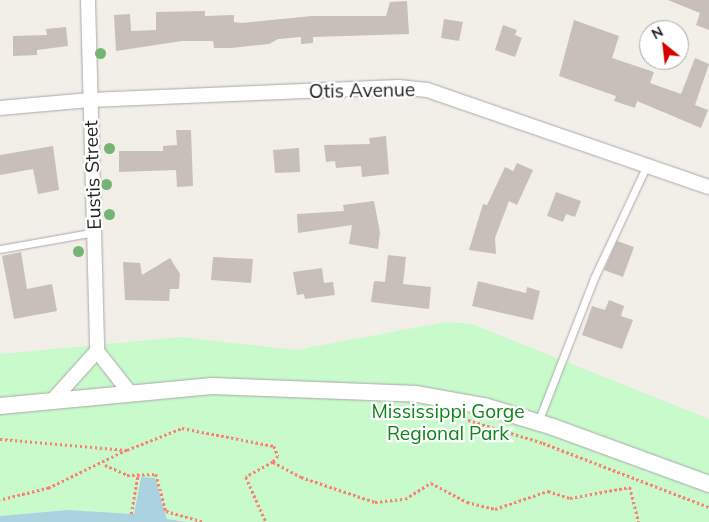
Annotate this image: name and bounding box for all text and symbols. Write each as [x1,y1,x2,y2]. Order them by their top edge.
north arrow [639,20,689,70]
text: N [648,22,666,43]
street label: Otis Avenue [309,79,415,103]
street label: Eustis Street [80,120,106,230]
park label: Mississippi Gorge Regional Park [371,401,525,445]

